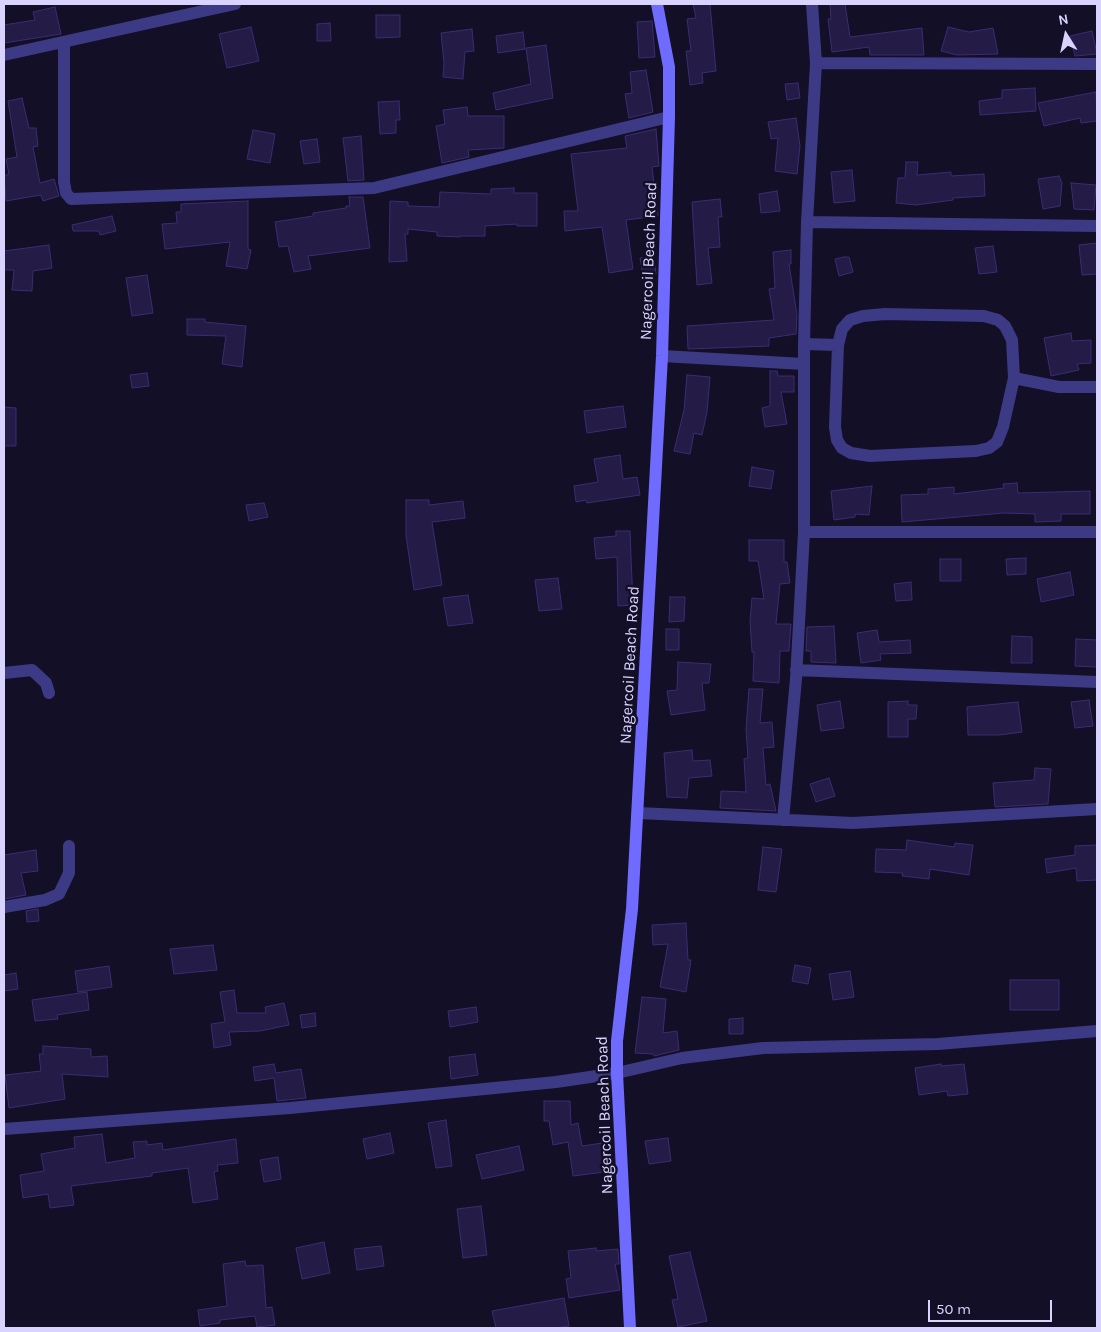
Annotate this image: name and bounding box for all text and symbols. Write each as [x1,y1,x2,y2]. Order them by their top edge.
north arrow [1041,10,1091,60]
text: N [1057,10,1070,29]
street label: Nagercoil Beach Road [637,182,661,340]
street label: Nagercoil Beach Road [616,585,644,745]
street label: Nagercoil Beach Road [593,1036,617,1194]
scale bar [931,1290,1055,1322]
text: 50 m [936,1300,971,1318]

